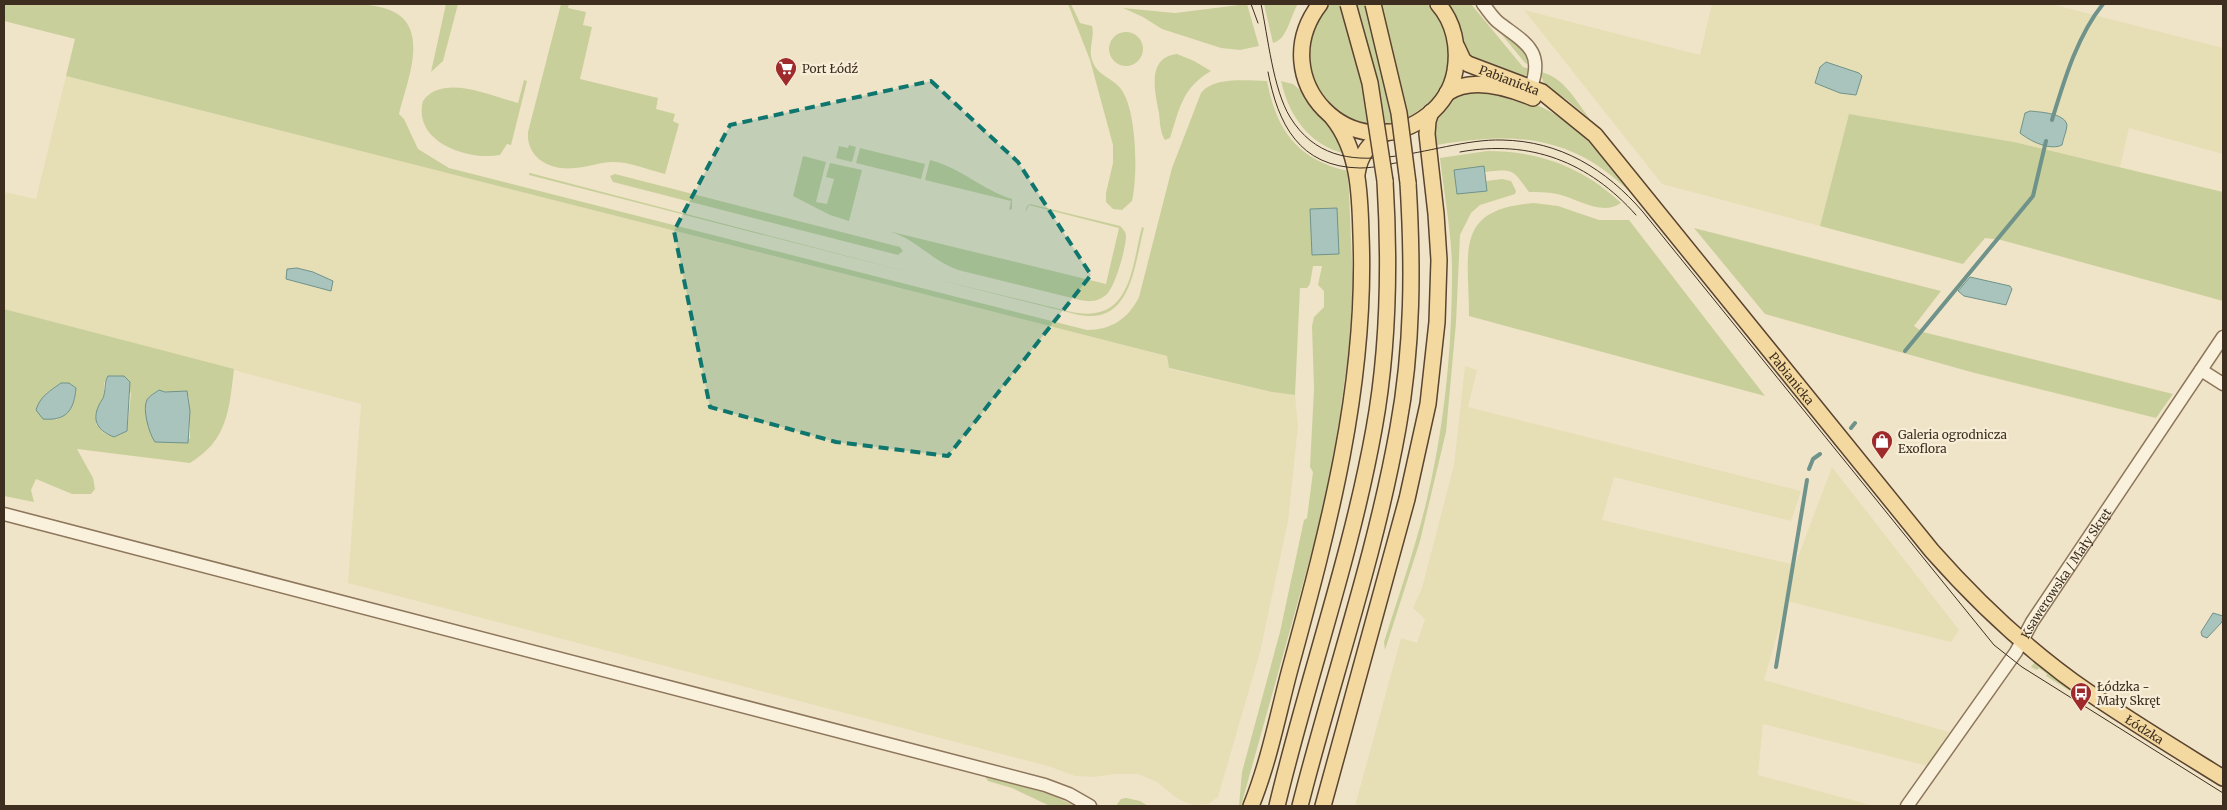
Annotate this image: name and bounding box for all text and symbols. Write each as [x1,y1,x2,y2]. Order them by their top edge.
supermarket icon: Port Łódź [774,56,798,87]
place label: Port Łódź [802,61,859,76]
street label: Pabianicka [1477,61,1542,98]
street label: Pabianicka [1766,349,1818,408]
place label: Galeria ogrodnicza Exoflora [1898,427,2007,456]
shop icon: Galeria ogrodnicza Exoflora [1870,429,1894,460]
street label: Ksawerowska / Mały Skręt [2017,505,2114,641]
place label: Łódzka - Mały Skręt [2097,679,2161,708]
bus stop icon: Łódzka - Mały Skręt [2069,681,2093,712]
street label: Łódzka [2123,711,2167,747]

